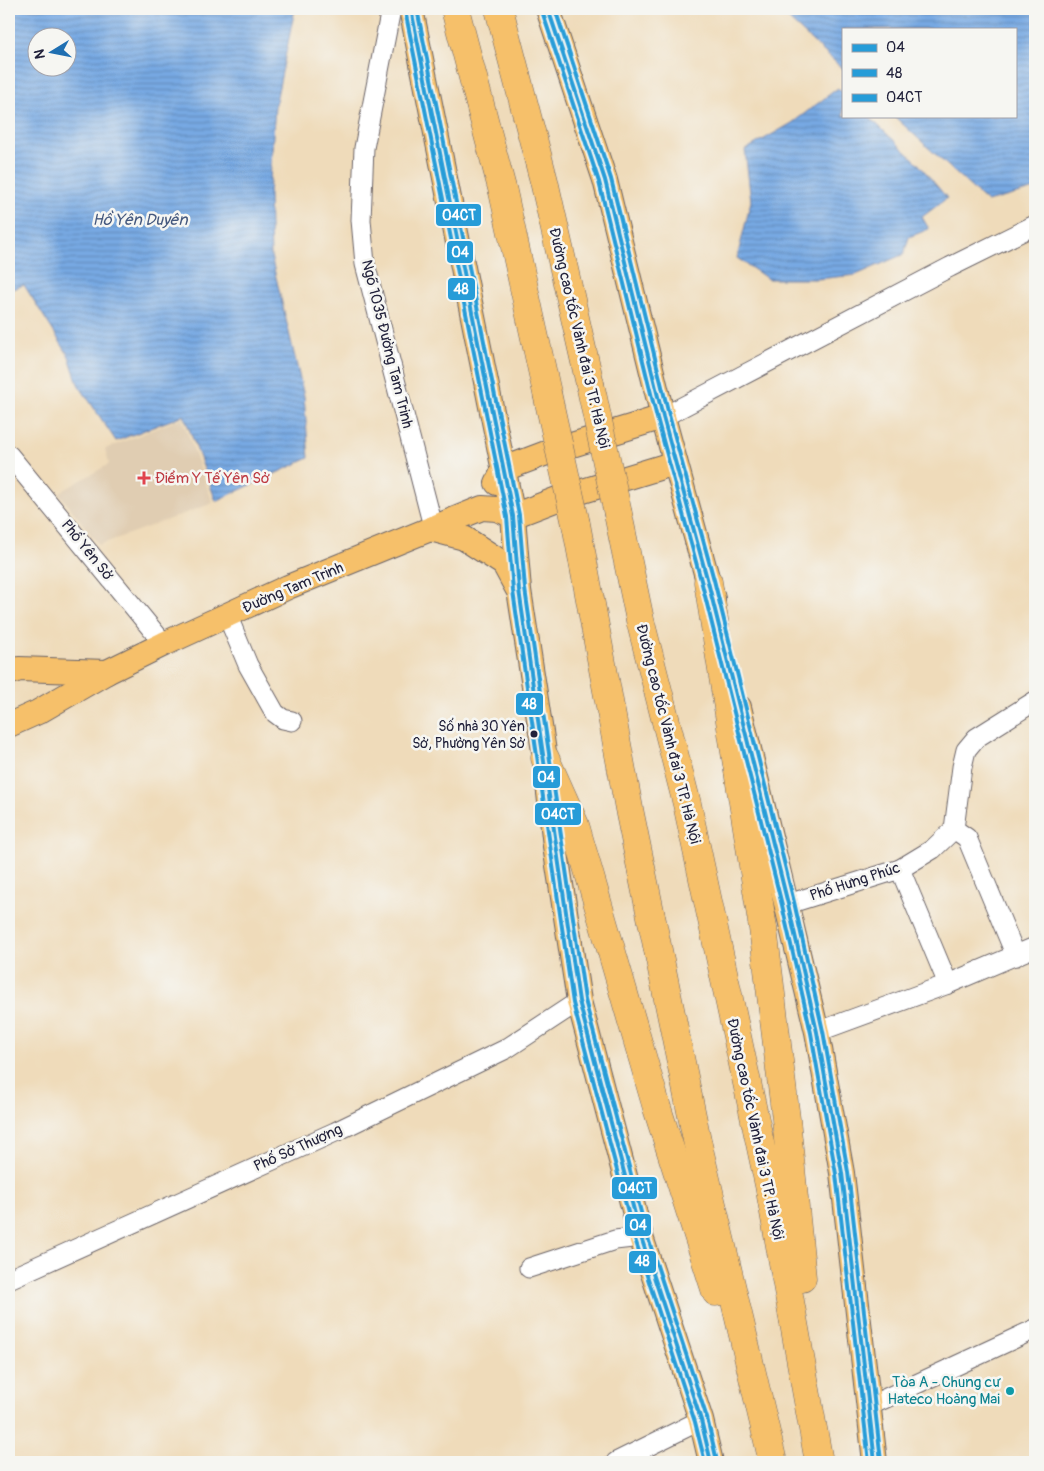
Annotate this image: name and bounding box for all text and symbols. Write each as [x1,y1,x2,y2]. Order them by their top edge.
north arrow [28,28,78,78]
legend [842,28,1016,118]
text: 04 [886,38,905,57]
text: N [30,48,49,60]
text: 48 [886,64,903,83]
text: 04CT [886,88,923,107]
line badge: 04CT [435,203,482,227]
text: 04CT [442,207,476,224]
water label: Hồ Yên Duyên [93,210,188,230]
street label: Đường cao tốc Vành đai 3 TP. Hà Nội [544,226,614,450]
line badge: 04 [446,240,474,264]
text: 04 [451,244,470,261]
street label: Ngõ 1035 Đường Tam Trinh [357,258,417,430]
line badge: 48 [447,277,476,301]
text: 48 [453,281,469,298]
place label: Điểm Y Tế Yên Sở [155,469,270,488]
marker: Điểm Y Tế Yên Sở [137,471,151,485]
street label: Phố Yên Sở [57,516,117,585]
street label: Đường Tam Trinh [240,558,346,618]
street label: Đường cao tốc Vành đai 3 TP. Hà Nội [631,622,705,846]
line badge: 48 [515,692,544,716]
text: 48 [521,696,537,713]
place label: Số nhà 30 Yên Sở, Phường Yên Sở [412,717,526,752]
marker: Số nhà 30 Yên Sở, Phường Yên Sở [529,729,539,739]
line badge: 04 [532,765,561,789]
text: 04 [537,769,556,786]
line badge: 04CT [534,802,582,826]
text: 04CT [541,806,575,823]
street label: Phố Hưng Phúc [807,858,903,906]
street label: Đường cao tốc Vành đai 3 TP. Hà Nội [722,1017,788,1242]
street label: Phố Sở Thượng [251,1120,345,1176]
line badge: 04CT [611,1176,658,1200]
text: 04CT [618,1180,652,1197]
line badge: 04 [624,1213,652,1237]
text: 04 [629,1217,648,1234]
line badge: 48 [628,1250,657,1274]
text: 48 [634,1253,650,1270]
place label: Tòa A - Chung cư Hateco Hoàng Mai [887,1373,1001,1409]
marker: Tòa A - Chung cư Hateco Hoàng Mai [1004,1385,1016,1397]

